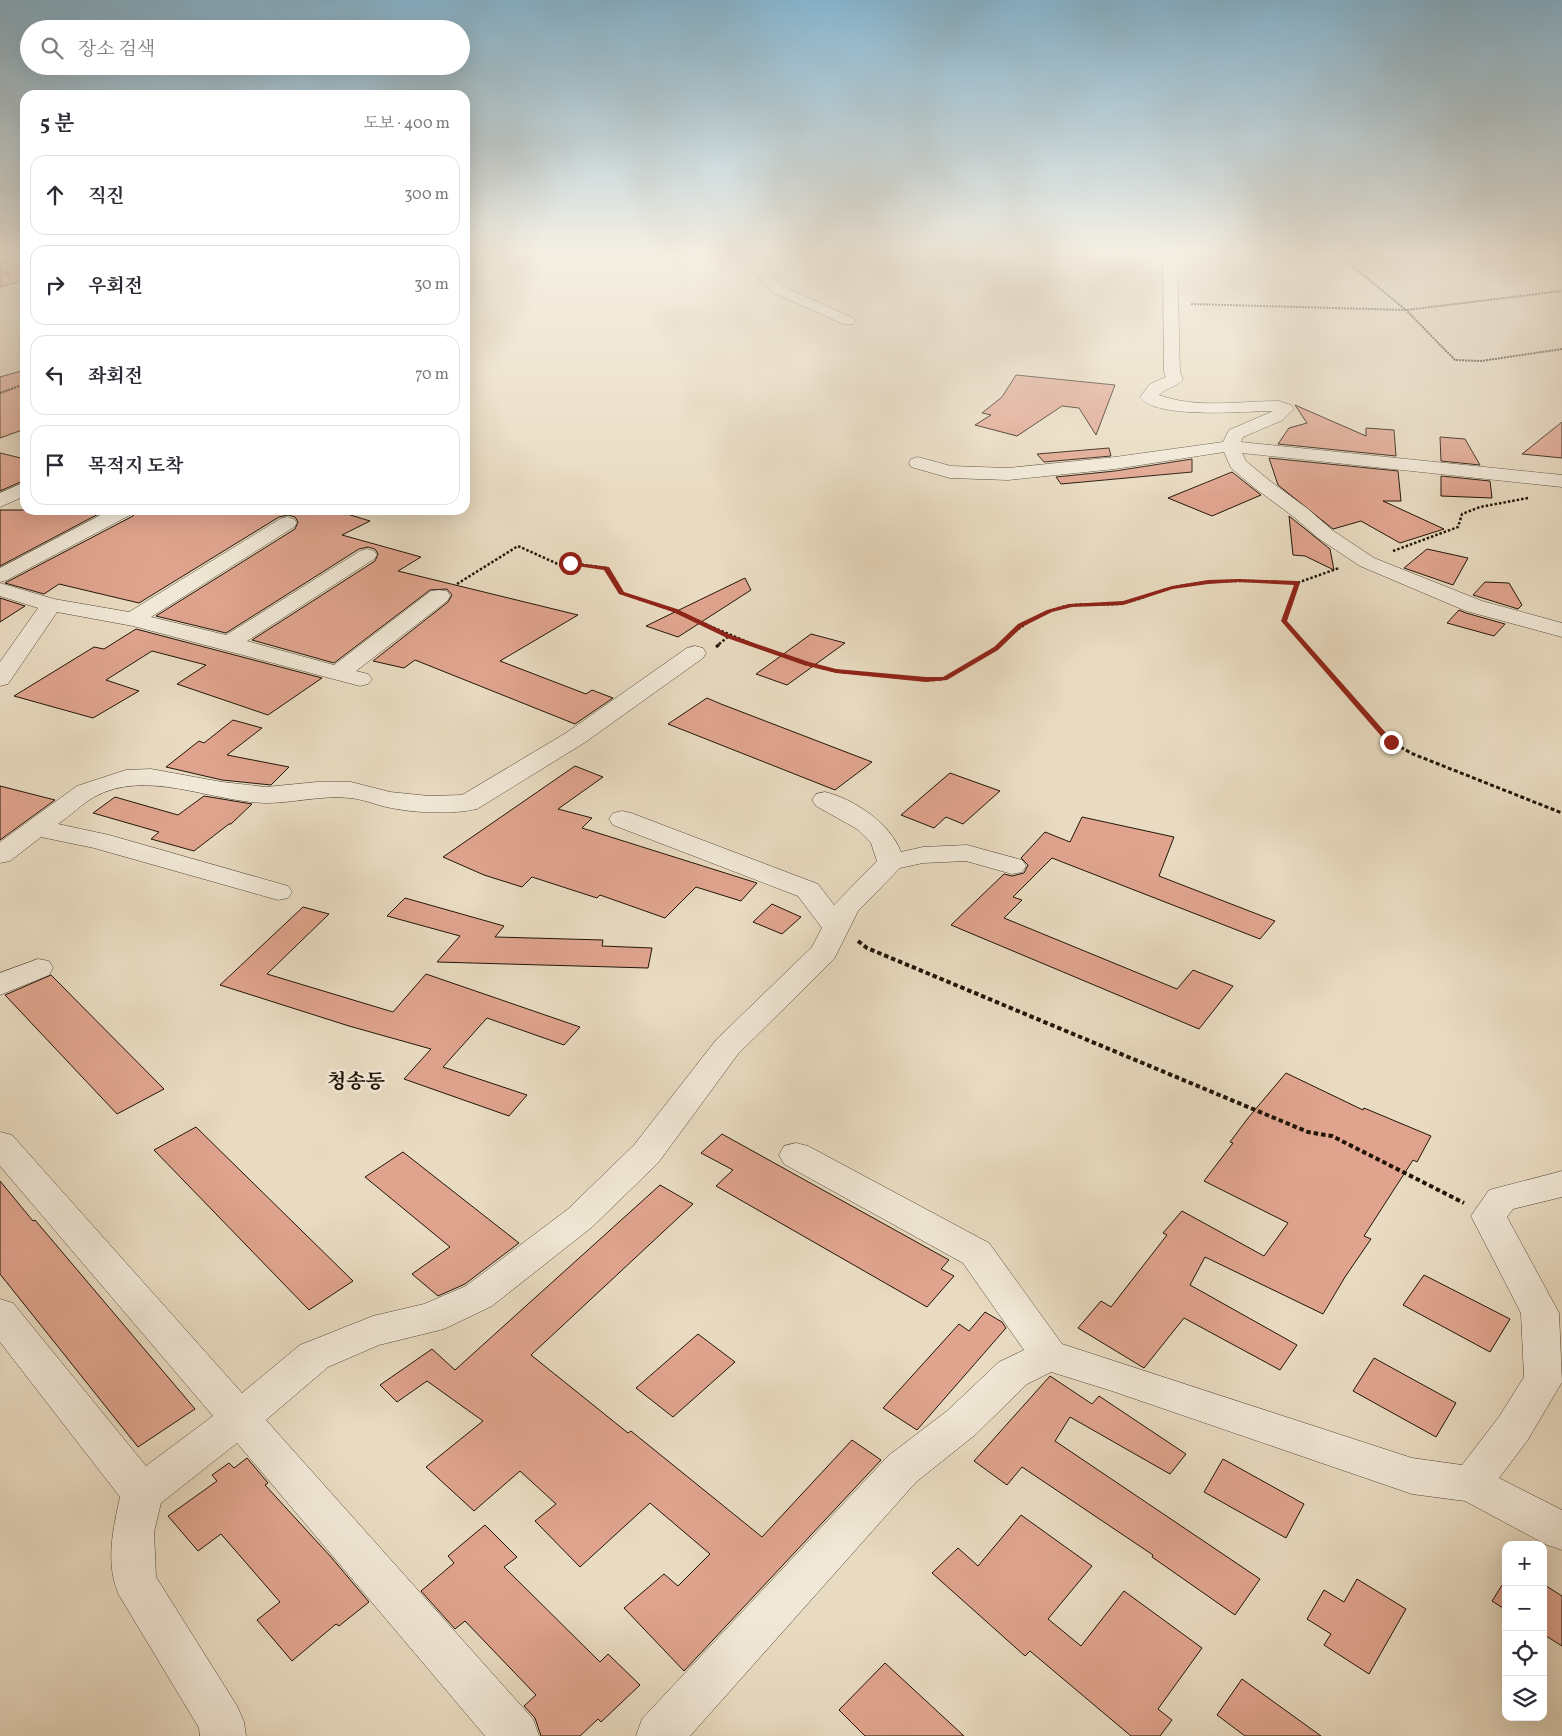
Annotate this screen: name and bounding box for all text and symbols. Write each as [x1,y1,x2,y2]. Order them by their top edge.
search box [20,20,470,75]
icon: search [38,34,66,62]
text: 장소 검색 [78,37,155,63]
text: 5 분 [40,110,75,139]
text: 도보 · 400 m [363,113,450,135]
icon: ahead [41,181,69,209]
text: 직진 [88,184,125,210]
text: 300 m [404,184,449,206]
icon: right [41,271,69,299]
text: 우회전 [88,274,143,300]
text: 30 m [414,274,449,296]
icon: left [41,361,69,389]
text: 좌회전 [88,364,143,390]
text: 70 m [415,364,449,386]
icon: arrive [41,451,69,479]
text: 목적지 도착 [88,454,184,480]
route start [559,552,582,575]
route end [1380,731,1403,754]
district label: 청송동 [327,1069,386,1097]
map controls [1502,1541,1547,1721]
button: + [1502,1541,1547,1586]
button: − [1502,1586,1547,1631]
button: locate [1502,1631,1547,1676]
button: layers [1502,1676,1547,1721]

